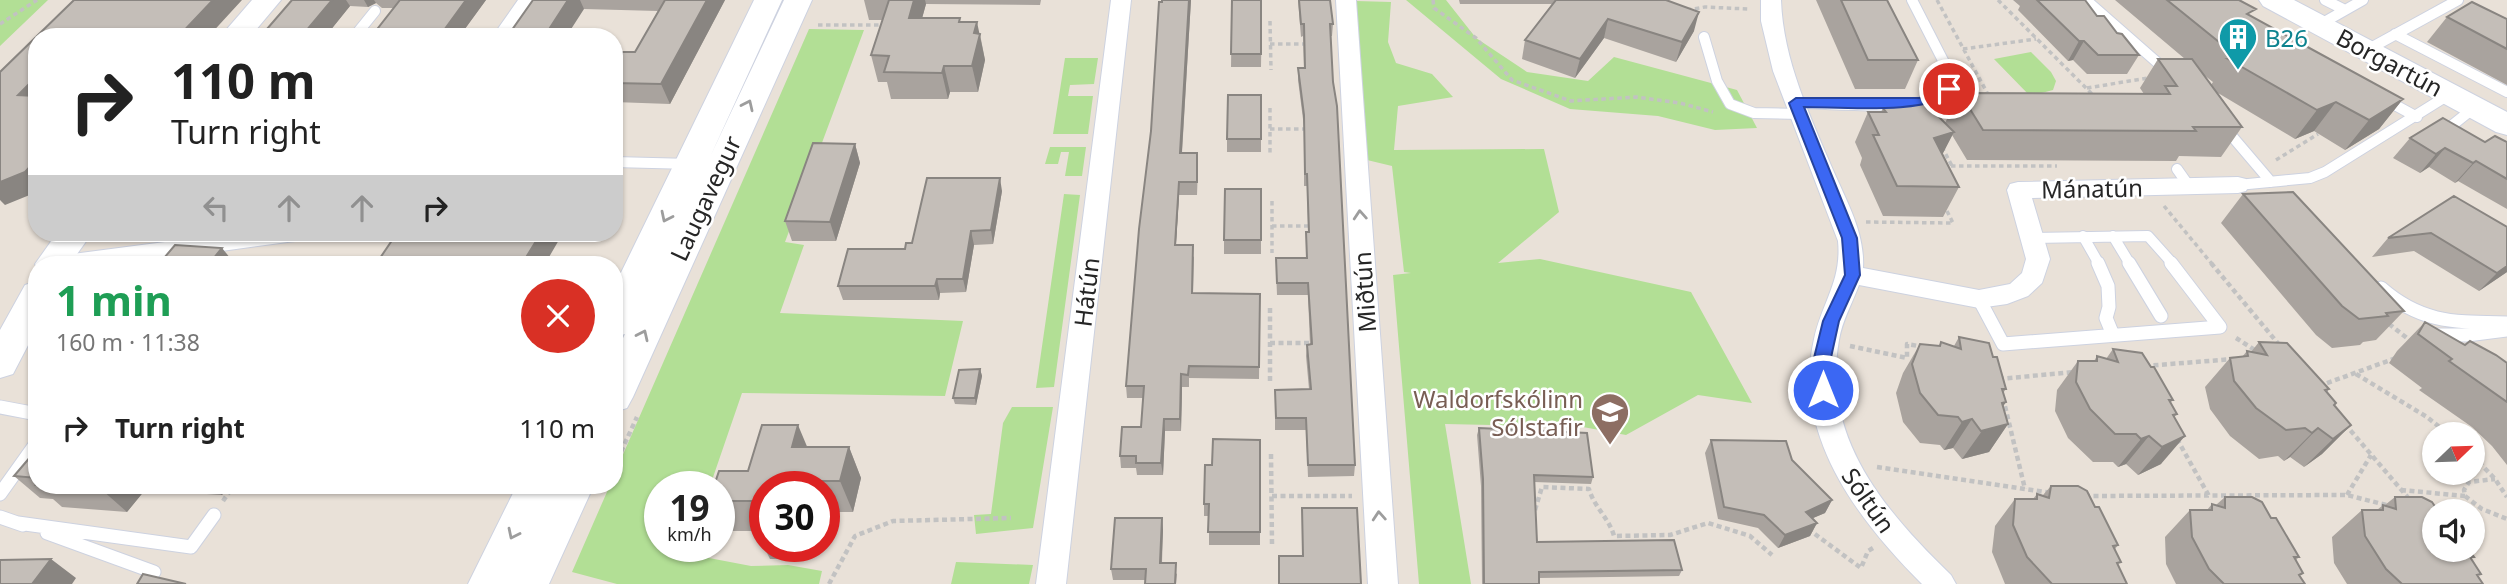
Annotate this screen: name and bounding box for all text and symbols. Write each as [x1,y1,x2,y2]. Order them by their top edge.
building icon: B26 [2217,16,2259,71]
street label: Borgartún [2331,20,2449,104]
place label: B26 [2265,21,2308,54]
text: 110 m [171,47,316,113]
icon: right [56,56,147,147]
pin [1919,59,1979,119]
icon: arrive [1930,70,1968,108]
one-way arrow [739,100,753,112]
text: Turn right [171,110,321,153]
street label: Laugavegur [662,130,748,266]
street label: Mánatún [2041,171,2143,205]
icon: left [197,189,235,227]
icon: ahead [270,189,308,227]
icon: ahead [343,189,381,227]
icon: right [416,189,454,227]
one-way arrow [660,210,674,222]
one-way arrow [1352,210,1367,221]
street label: Miðtún [1345,251,1383,333]
street label: Hátún [1065,255,1107,329]
text: 1 min [56,271,172,328]
button: close [521,279,595,353]
text: 160 m · 11:38 [56,326,200,358]
one-way arrow [635,329,649,342]
position arrow [1786,353,1860,427]
place label: Waldorfskólinn Sólstafir [1413,382,1583,443]
school or university icon: Waldorfskólinn Sólstafir [1589,391,1631,446]
icon: right [56,409,94,447]
text: Turn right [115,410,245,446]
text: 110 m [519,410,595,446]
north arrow [2422,422,2485,485]
map controls [2422,422,2485,562]
street label: Sóltún [1835,461,1903,539]
speed limit sign: 30 [749,471,840,562]
text: 19 [669,484,710,531]
button: sound [2422,499,2485,562]
one-way arrow [1371,510,1386,521]
text: km/h [667,522,712,546]
one-way arrow [507,527,521,539]

